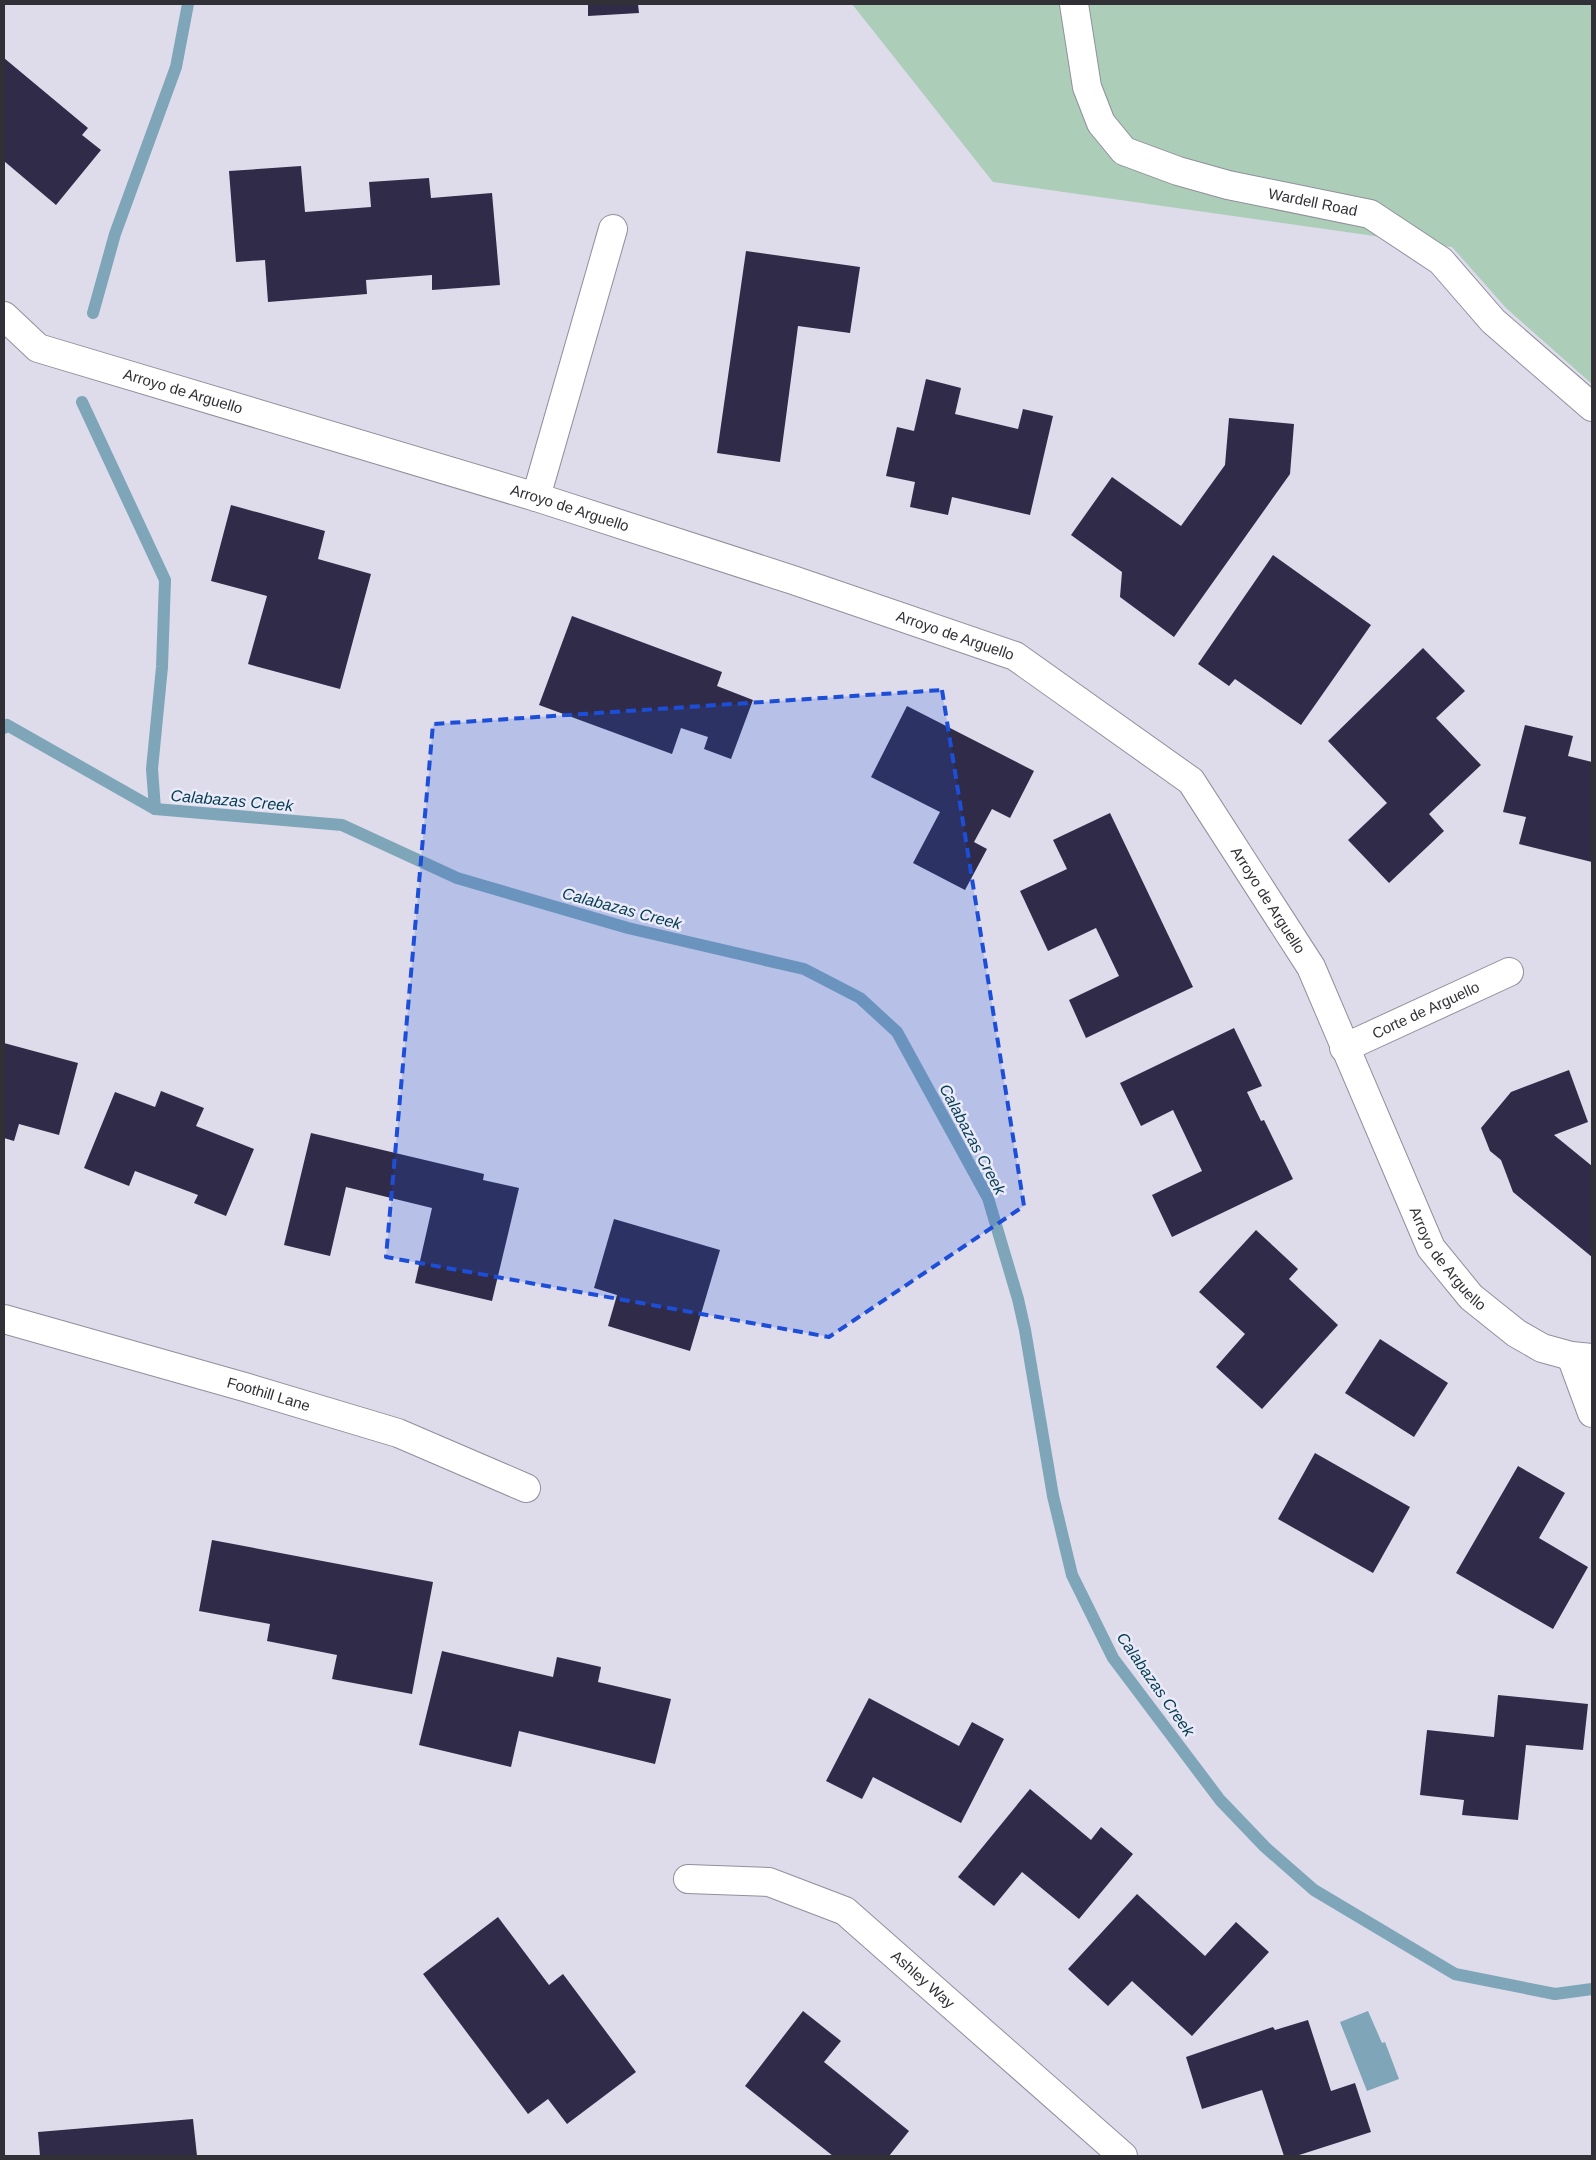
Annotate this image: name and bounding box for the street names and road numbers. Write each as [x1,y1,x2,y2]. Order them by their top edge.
street label: Wardell Road [1267,184,1359,219]
street label: Arroyo de Arguello [122,365,245,417]
street label: Arroyo de Arguello [509,481,631,534]
street label: Arroyo de Arguello [894,607,1017,663]
street label: Arroyo de Arguello [1228,843,1309,956]
street label: Corte de Arguello [1369,978,1482,1042]
street label: Arroyo de Arguello [1406,1204,1490,1314]
street label: Foothill Lane [225,1373,312,1414]
street label: Ashley Way [888,1947,959,2012]

